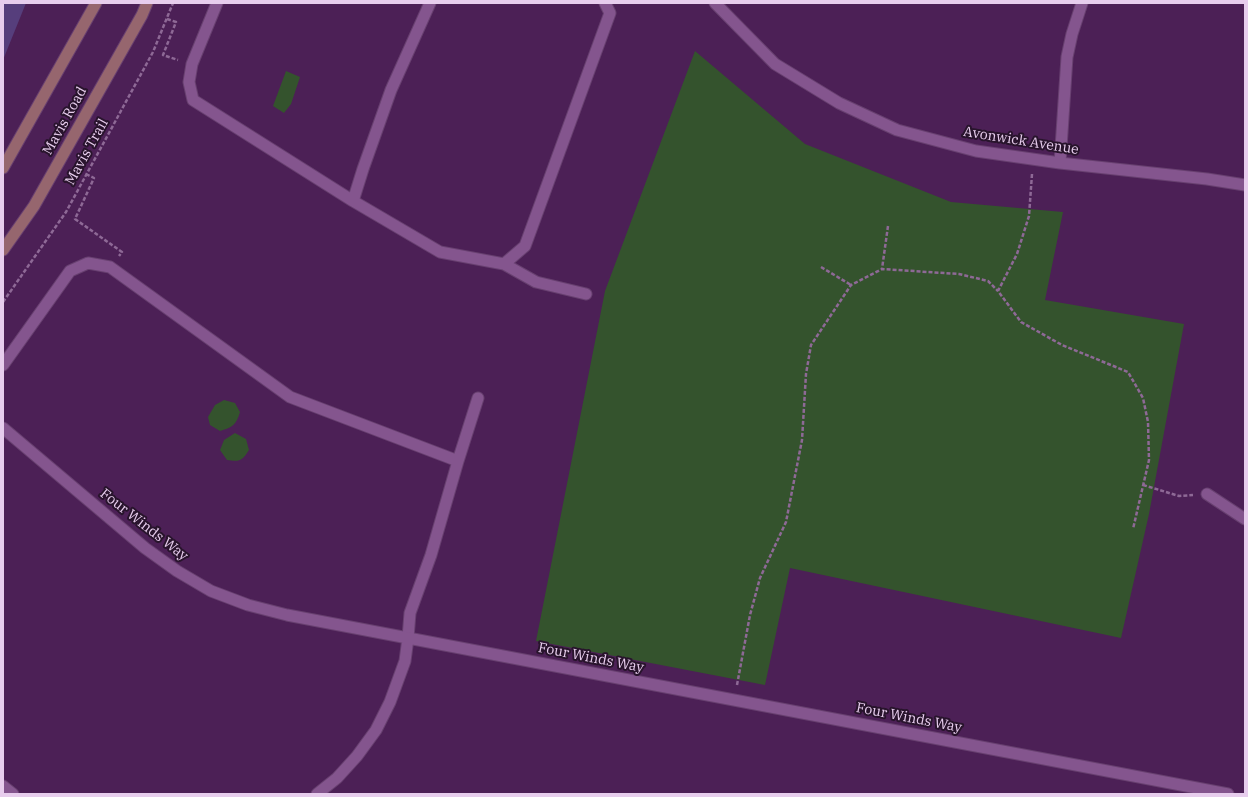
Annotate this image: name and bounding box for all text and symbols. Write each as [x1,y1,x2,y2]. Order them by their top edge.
street label: Mavis Road [39,84,91,158]
street label: Mavis Trail [62,116,112,188]
street label: Avonwick Avenue [962,124,1080,158]
street label: Four Winds Way [97,485,191,565]
street label: Four Winds Way [537,640,645,676]
street label: Four Winds Way [855,700,963,736]

